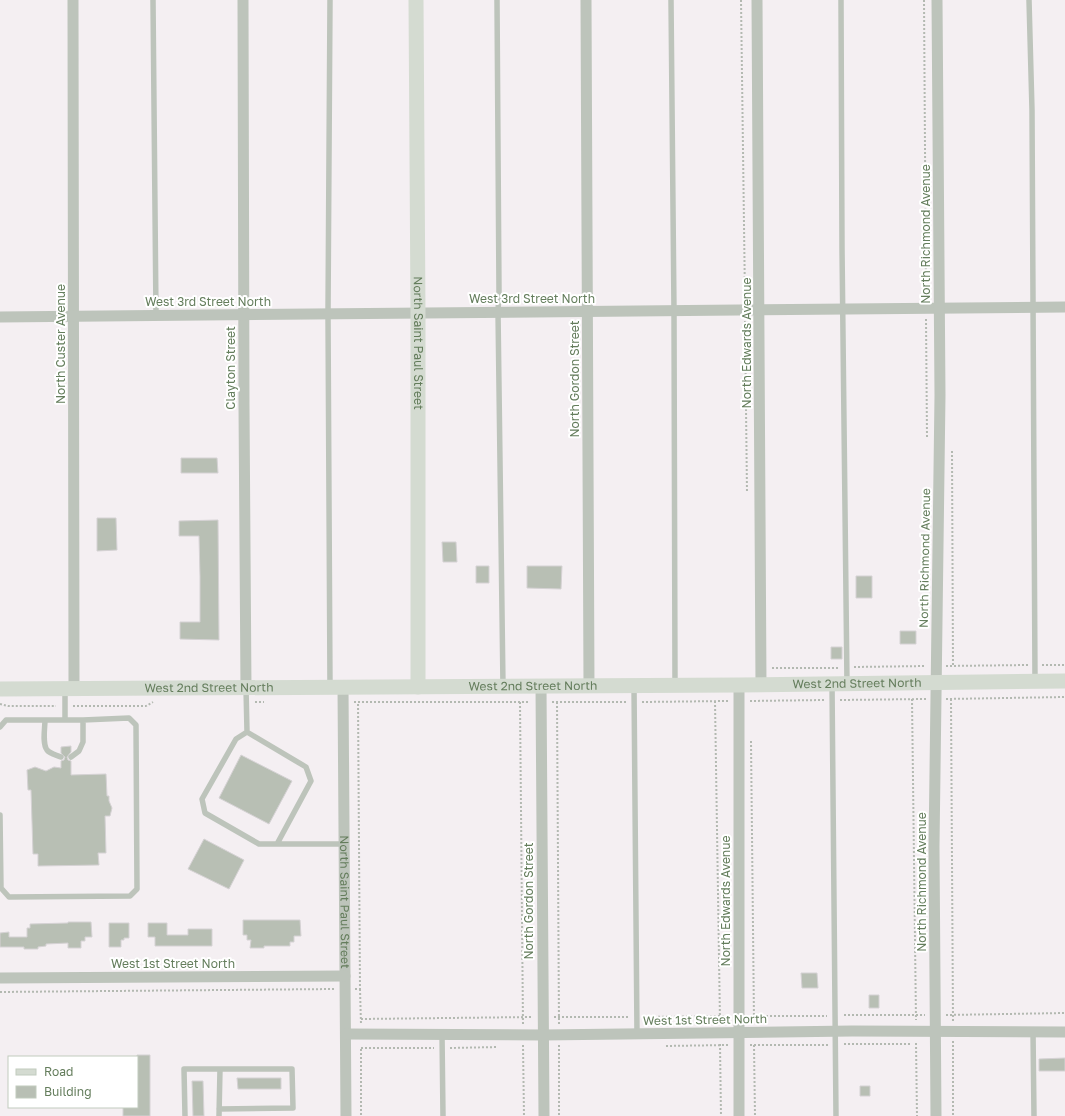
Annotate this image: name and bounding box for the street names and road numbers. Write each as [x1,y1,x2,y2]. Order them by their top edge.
street label: North Richmond Avenue [918,164,933,304]
street label: North Saint Paul Street [411,276,426,410]
street label: North Edwards Avenue [739,278,754,408]
street label: North Custer Avenue [53,284,68,404]
street label: West 3rd Street North [469,291,595,306]
street label: West 3rd Street North [145,294,271,309]
street label: North Gordon Street [567,320,582,438]
street label: Clayton Street [223,326,238,410]
street label: North Richmond Avenue [916,488,933,628]
street label: West 2nd Street North [792,675,922,691]
street label: West 2nd Street North [468,678,598,693]
street label: West 2nd Street North [144,680,274,695]
street label: North Richmond Avenue [914,812,929,952]
street label: North Saint Paul Street [337,835,353,969]
street label: North Edwards Avenue [718,836,733,966]
street label: North Gordon Street [521,842,536,960]
street label: West 1st Street North [111,956,235,971]
street label: West 1st Street North [643,1011,767,1028]

